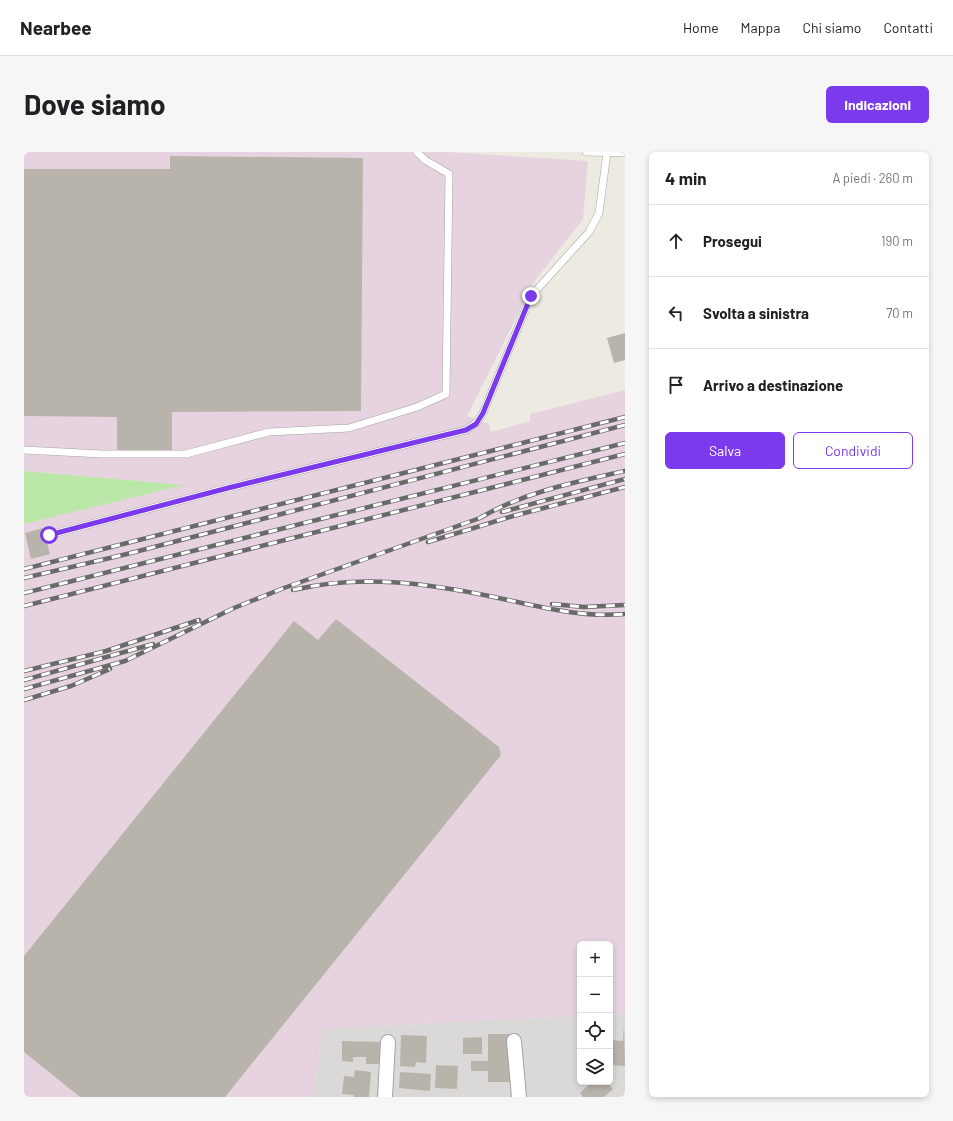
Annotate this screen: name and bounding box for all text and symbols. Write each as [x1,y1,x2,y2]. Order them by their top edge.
text: Nearbee [20,16,92,39]
text: Home [683,19,719,36]
text: Mappa [741,19,780,36]
text: Chi siamo [802,19,861,36]
text: Contatti [883,19,933,36]
button: Indicazioni [826,86,929,123]
text: Dove siamo [24,87,166,121]
text: 4 min [665,168,707,188]
text: A piedi · 260 m [832,170,913,186]
icon: ahead [665,230,687,252]
text: Prosegui [703,232,762,250]
text: 190 m [881,233,913,249]
route end [522,287,540,305]
icon: left [665,302,687,324]
text: Svolta a sinistra [703,304,809,322]
text: 70 m [886,305,913,321]
icon: arrive [665,374,687,396]
text: Arrivo a destinazione [703,376,843,394]
button: Salva [665,432,785,469]
button: Condividi [793,432,913,469]
route start [40,526,58,544]
map controls [577,941,613,1085]
button: + [577,941,613,977]
button: − [577,977,613,1013]
button: locate [577,1013,613,1049]
button: layers [577,1049,613,1085]

